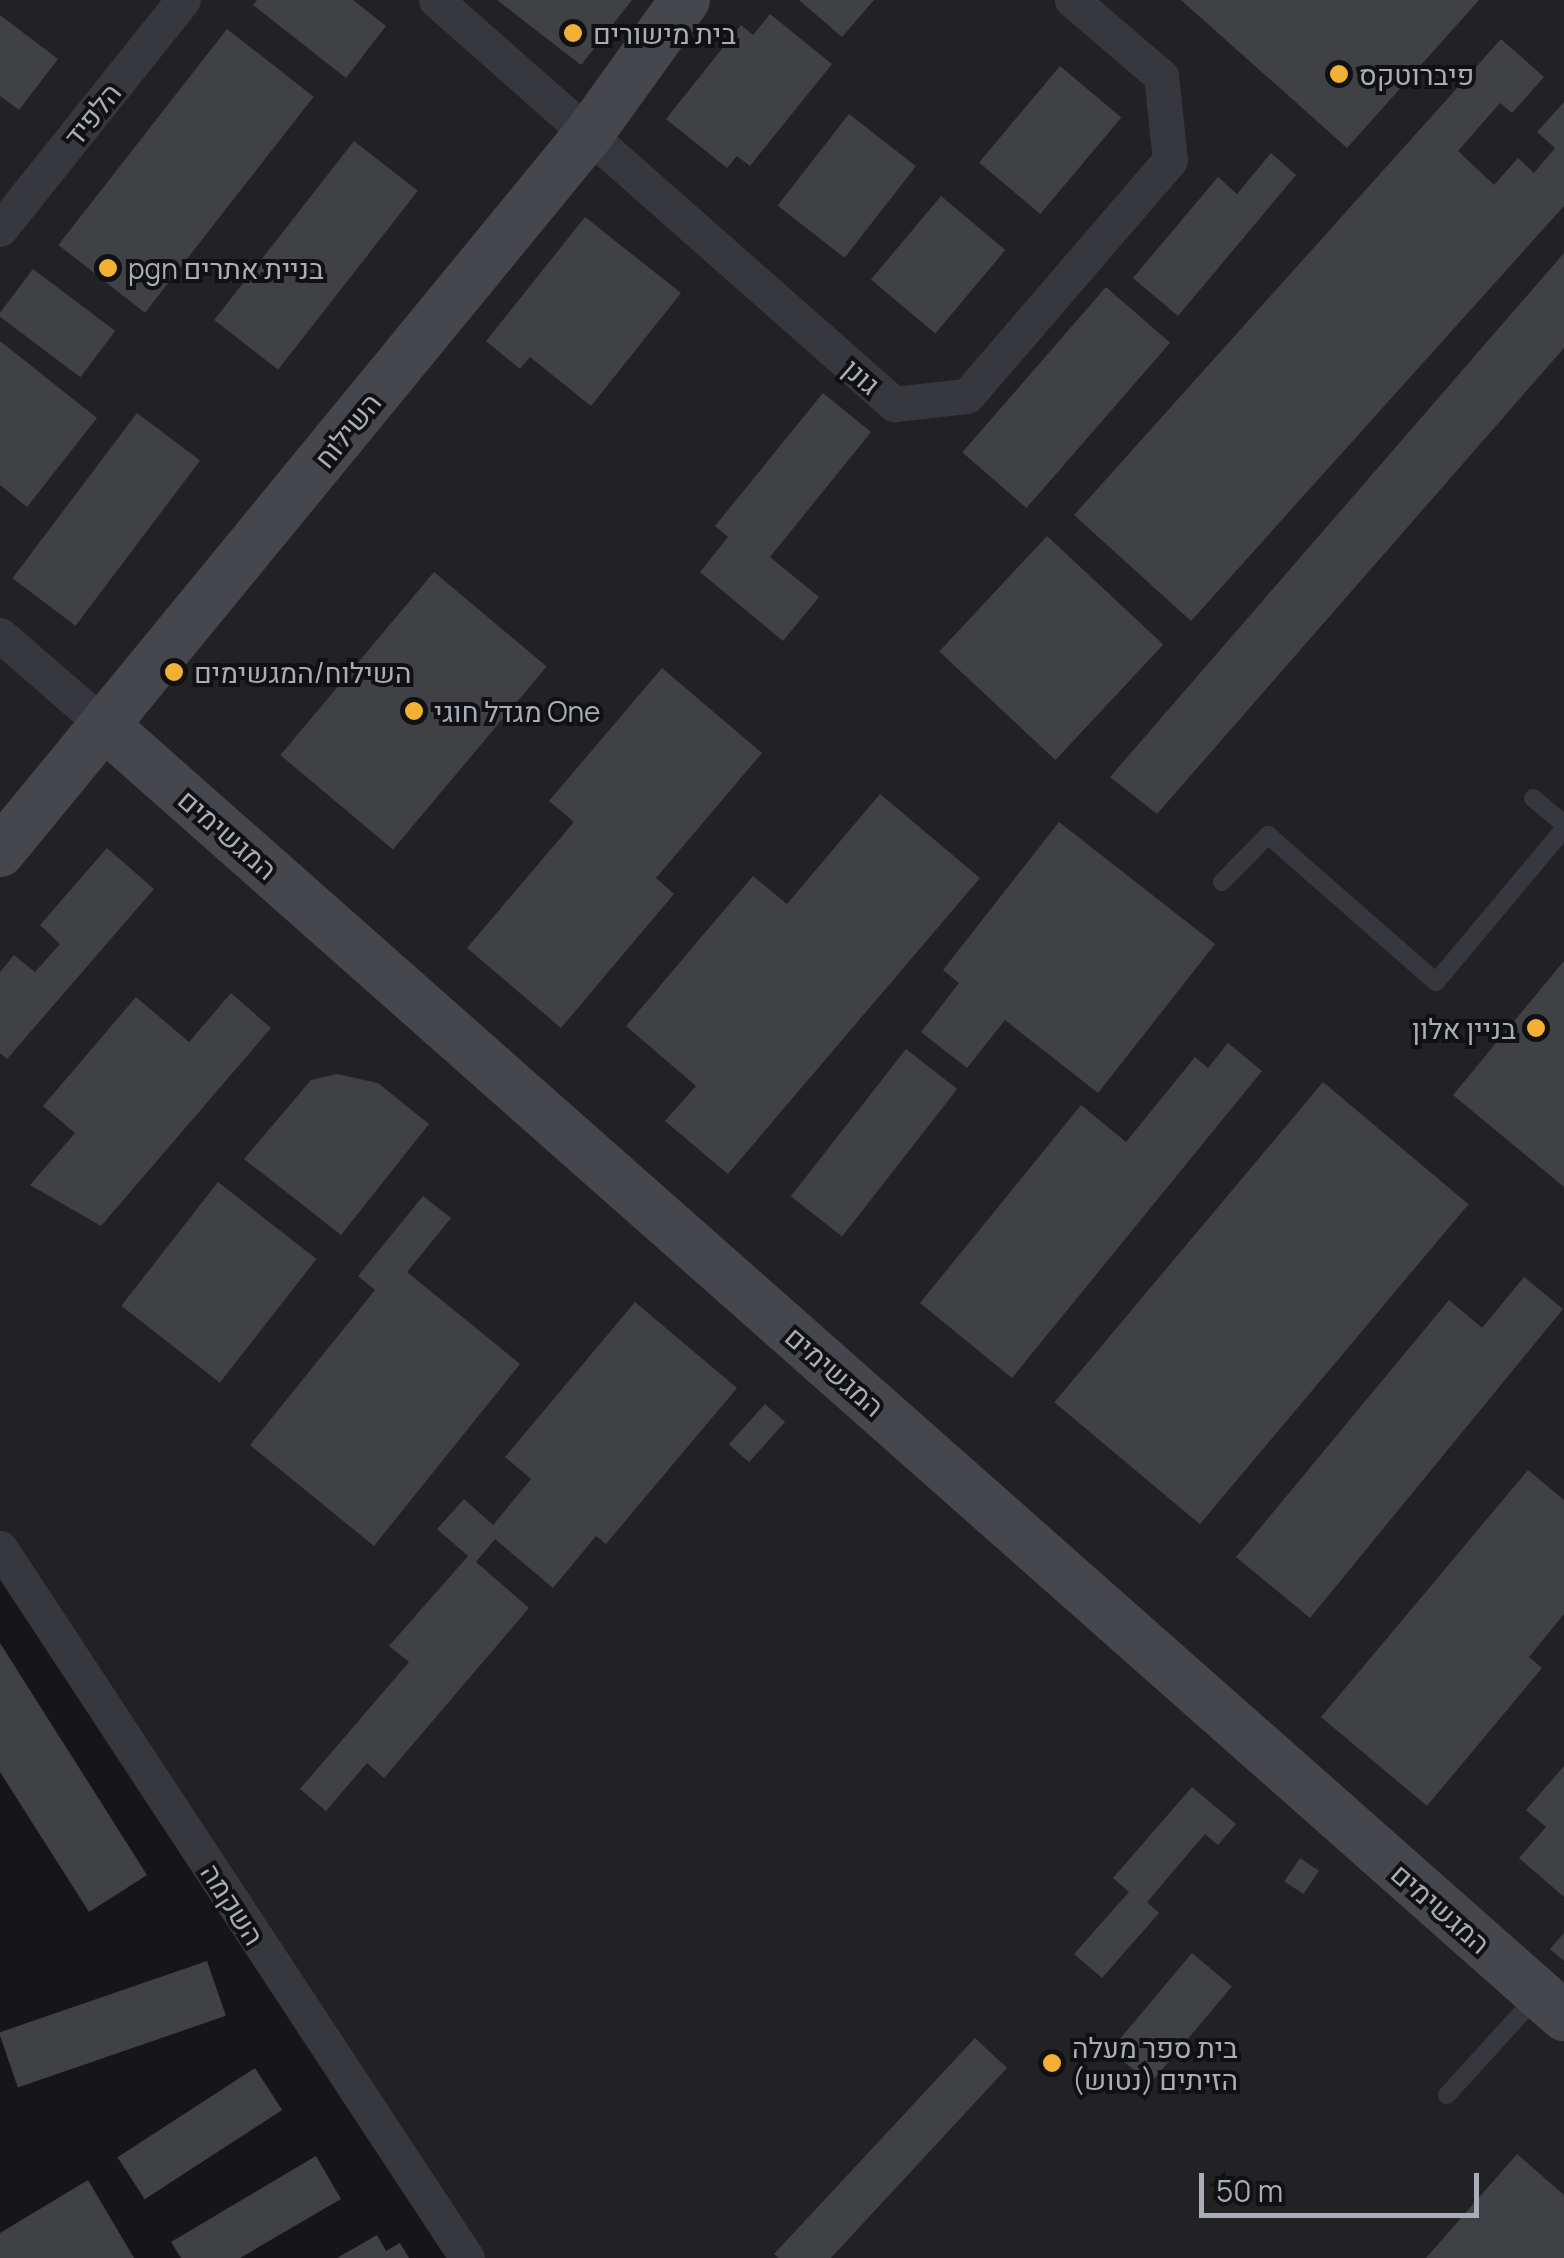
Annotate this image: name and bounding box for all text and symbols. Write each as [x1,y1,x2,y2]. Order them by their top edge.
place label: בית מישורים [593,16,736,50]
marker: בית מישורים [562,22,584,44]
place label: פיברוטקס [1359,57,1474,91]
marker: פיברוטקס [1328,63,1350,85]
street label: הלפיד [56,76,128,152]
place label: pgn בניית אתרים [128,251,324,285]
marker: pgn בניית אתרים [97,257,119,279]
street label: גונן [837,351,887,401]
street label: השילוח [307,386,387,474]
place label: השילוח/המגשימים [194,655,411,689]
marker: השילוח/המגשימים [163,661,185,683]
place label: מגדל חוגי One [434,694,600,728]
marker: מגדל חוגי One [403,700,425,722]
street label: המגשימים [172,782,284,886]
place label: בניין אלון [1412,1011,1516,1045]
marker: בניין אלון [1525,1017,1547,1039]
street label: המגשימים [779,1319,891,1423]
street label: המגשימים [1385,1856,1497,1960]
street label: השקמה [194,1857,272,1951]
place label: בית ספר מעלה הזיתים (נטוש) [1072,2030,1238,2096]
marker: בית ספר מעלה הזיתים (נטוש) [1041,2052,1063,2074]
scale bar [1204,2153,1484,2215]
text: 50 m [1216,2170,1283,2211]

